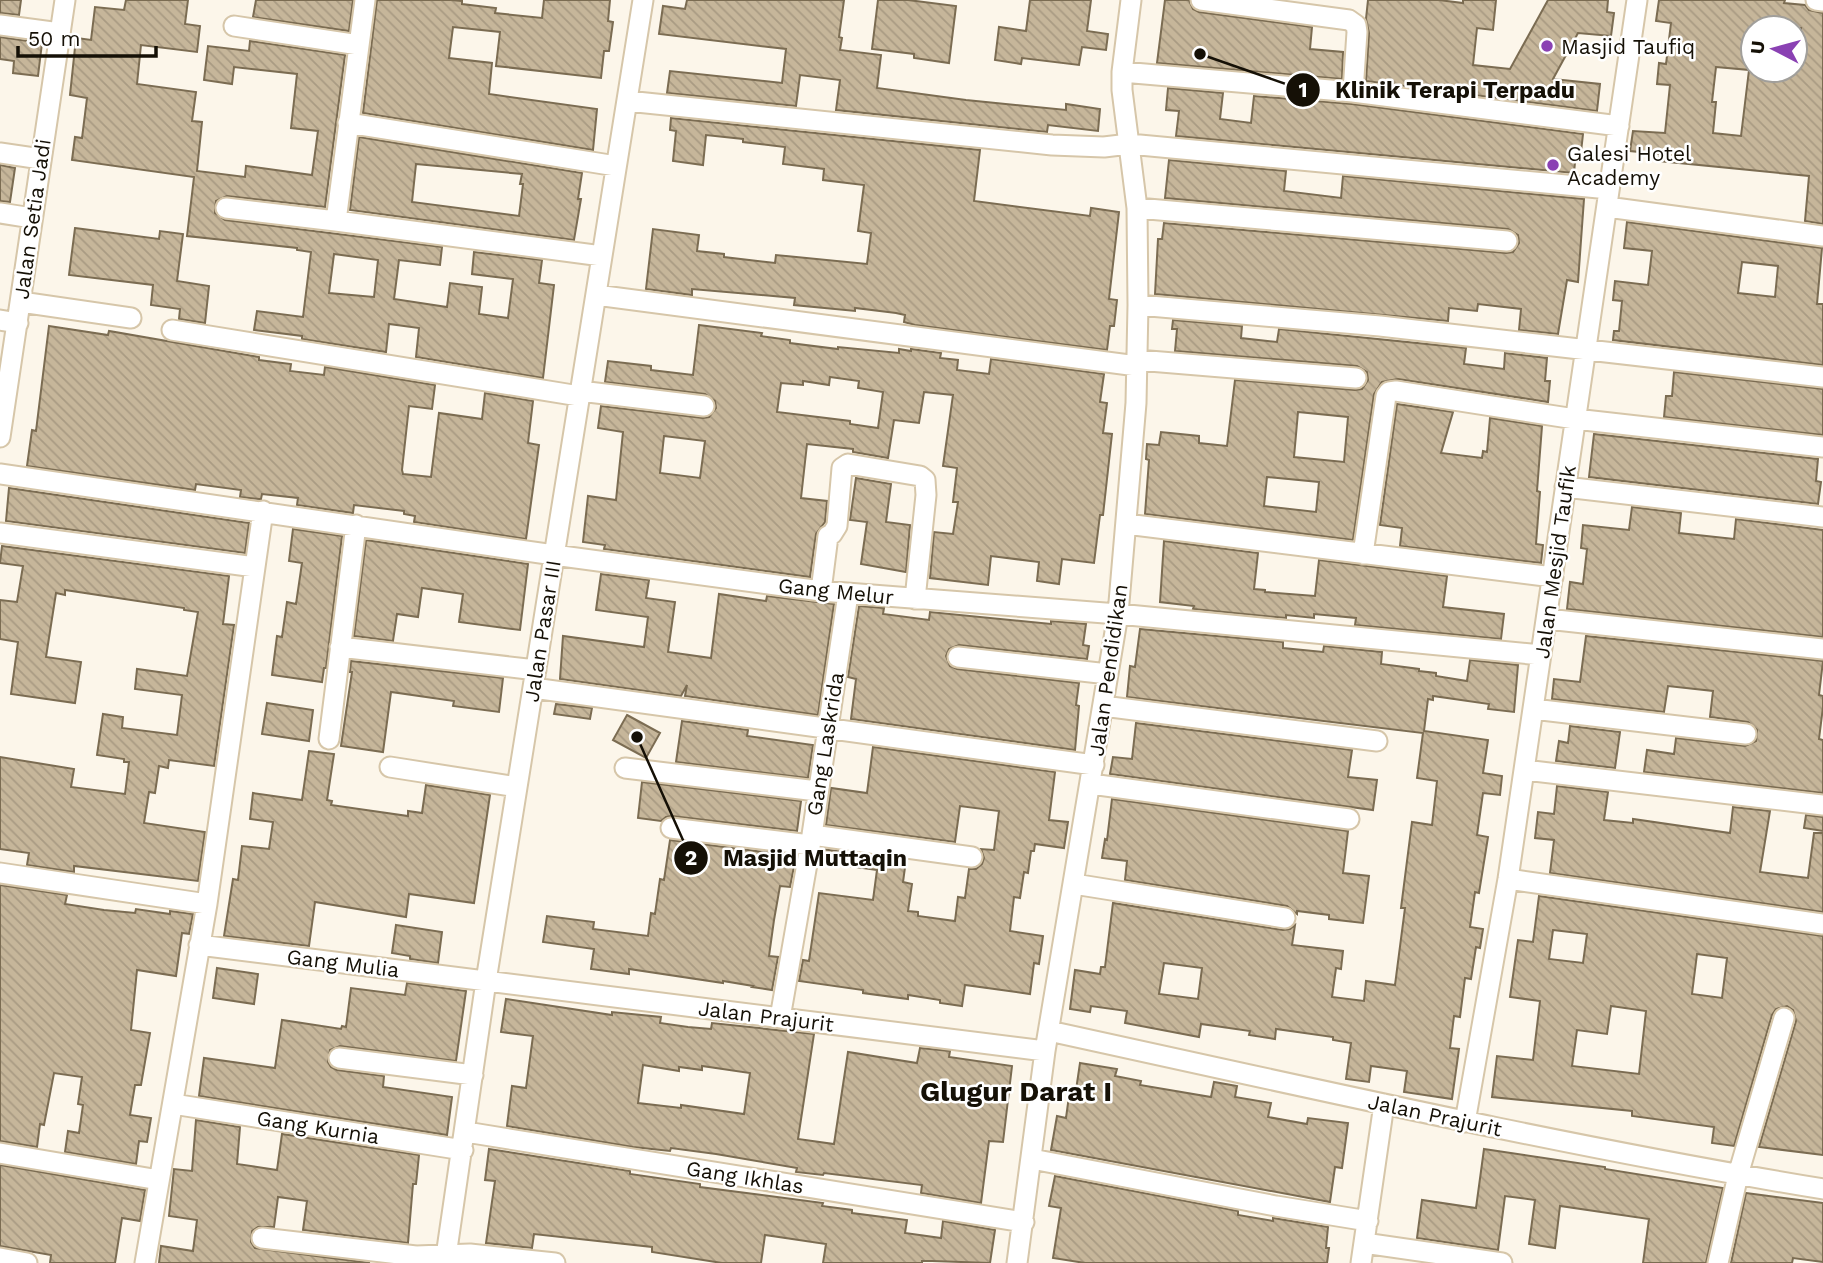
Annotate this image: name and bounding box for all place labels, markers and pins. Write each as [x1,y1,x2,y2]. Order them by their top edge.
place label: Masjid Taufiq [1561,34,1695,59]
marker: Masjid Taufiq [1539,38,1555,54]
callout: Klinik Terapi Terpadu [1286,68,1590,112]
place label: Galesi Hotel Academy [1567,141,1692,190]
marker: Galesi Hotel Academy [1545,157,1561,173]
callout: Masjid Muttaqin [674,836,921,880]

